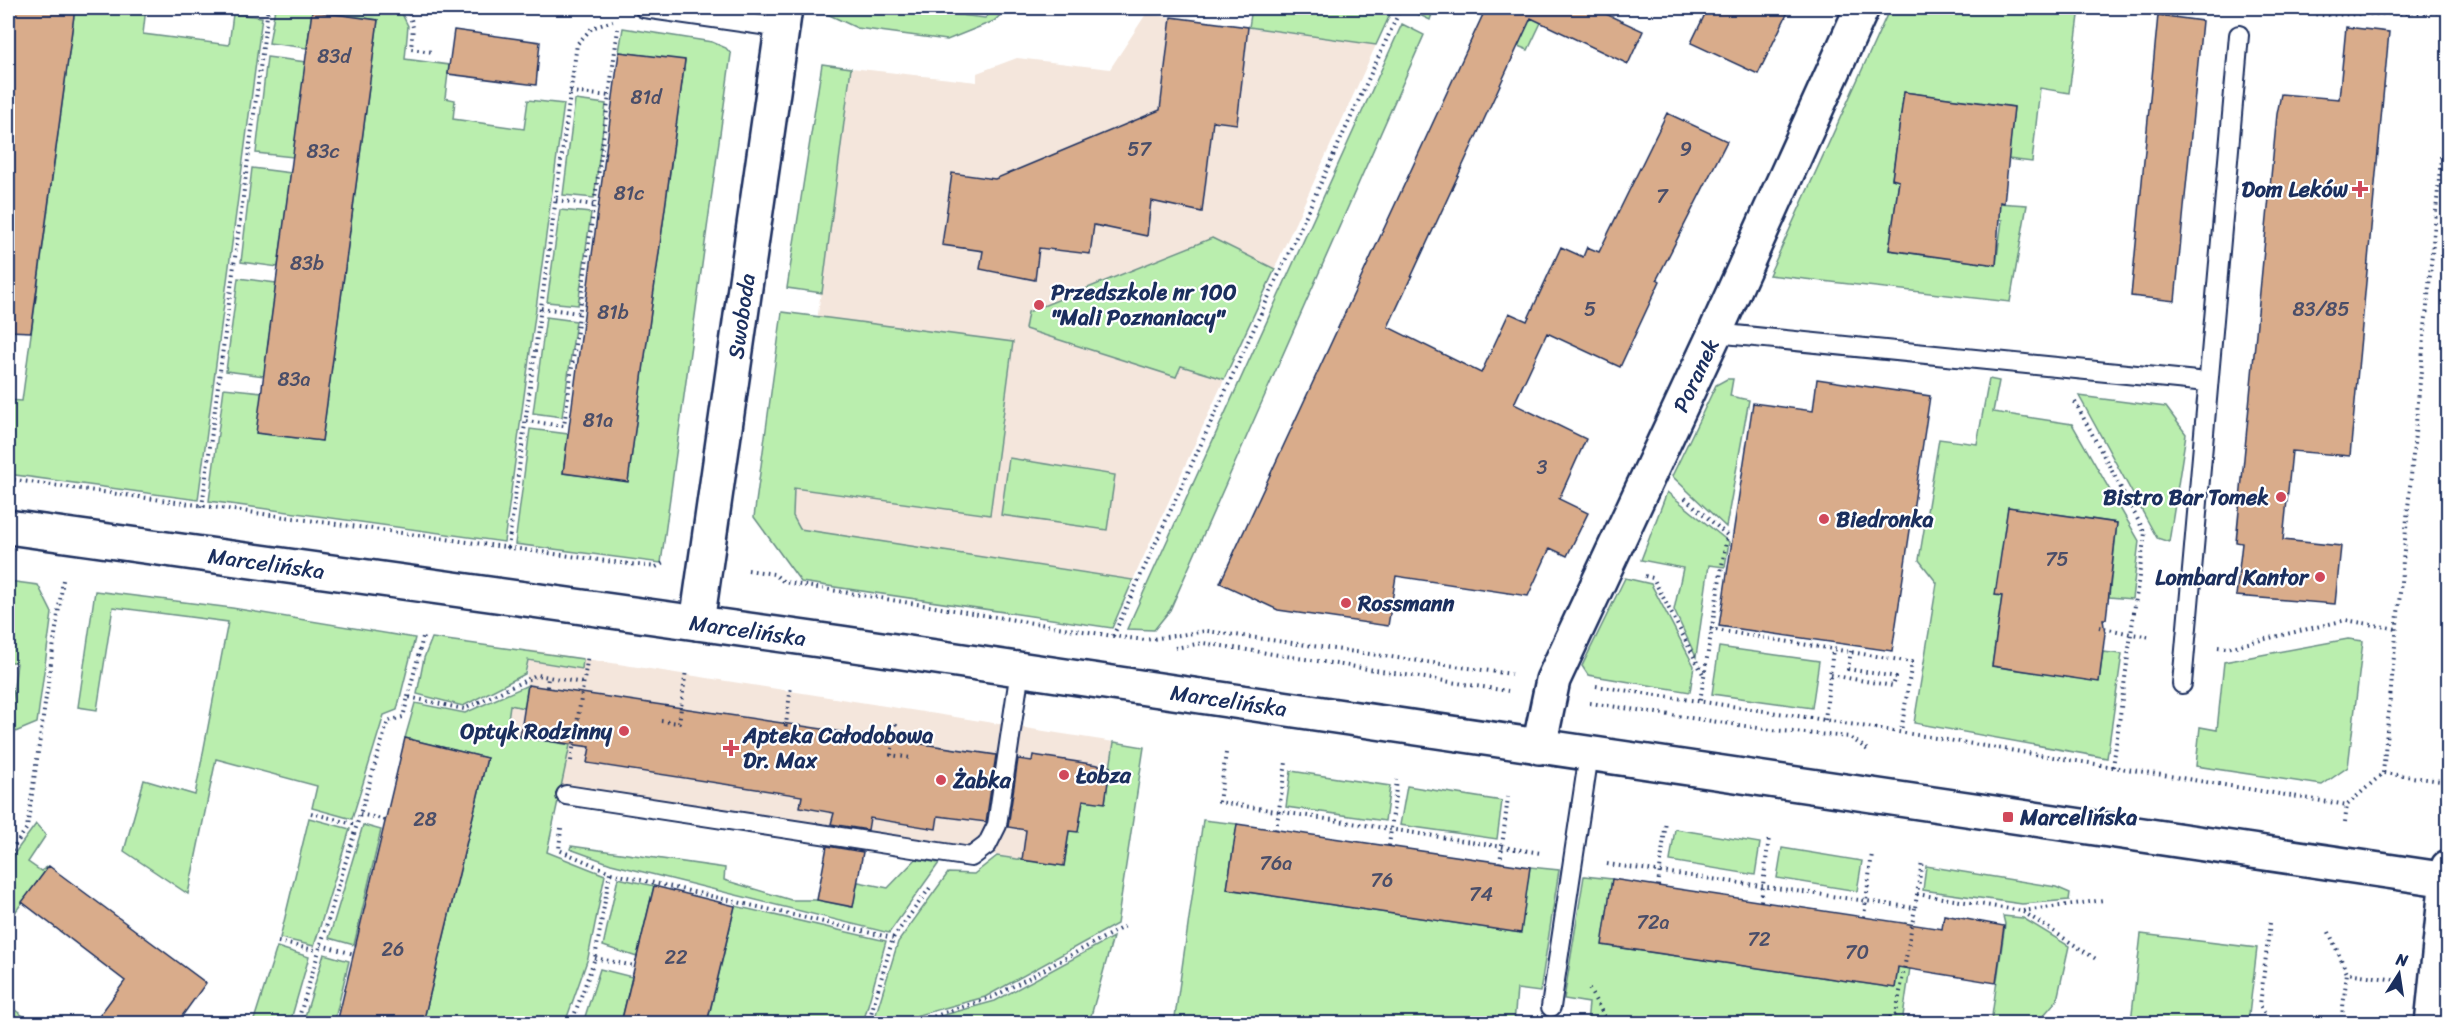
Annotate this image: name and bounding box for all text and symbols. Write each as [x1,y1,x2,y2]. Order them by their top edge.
house number: 83d [317,39,352,74]
house number: 81d [630,80,663,115]
house number: 57 [1127,132,1152,167]
house number: 9 [1680,132,1692,167]
house number: 83c [306,134,340,169]
place label: Dom Leków [2242,170,2349,209]
house number: 81c [614,176,644,211]
house number: 7 [1656,179,1669,214]
marker: Dom Leków [2353,182,2367,196]
house number: 83b [290,246,324,281]
street label: Swoboda [716,271,767,361]
place label: Przedszkole nr 100 "Mali Poznaniacy" [1051,273,1237,337]
house number: 5 [1584,292,1596,327]
house number: 83/85 [2292,292,2350,327]
house number: 81b [597,295,629,330]
marker: Przedszkole nr 100 "Mali Poznaniacy" [1032,298,1046,312]
street label: Poranek [1661,331,1730,419]
house number: 83a [277,362,311,397]
house number: 81a [583,403,613,438]
house number: 3 [1537,450,1548,485]
place label: Bistro Bar Tomek [2103,478,2269,517]
marker: Bistro Bar Tomek [2274,490,2288,504]
place label: Biedronka [1836,500,1933,539]
marker: Biedronka [1817,512,1831,526]
street label: Marcelińska [206,536,327,591]
house number: 75 [2045,542,2069,577]
place label: Lombard Kantor [2155,558,2310,597]
marker: Lombard Kantor [2313,570,2327,584]
place label: Rossmann [1357,584,1455,623]
marker: Rossmann [1339,596,1353,610]
street label: Marcelińska [687,603,809,658]
street label: Marcelińska [1168,673,1290,729]
place label: Optyk Rodzinny [460,712,613,751]
place label: Apteka Całodobowa Dr. Max [742,716,933,780]
marker: Optyk Rodzinny [617,724,631,738]
marker: Apteka Całodobowa Dr. Max [724,741,738,755]
place label: Łobza [1076,756,1132,795]
place label: Żabka [952,761,1012,800]
marker: Łobza [1057,768,1071,782]
marker: Żabka [934,773,948,787]
place label: Marcelińska [2019,798,2137,837]
house number: 28 [413,802,437,837]
marker: Marcelińska [2001,810,2015,824]
house number: 76a [1260,846,1292,881]
house number: 76 [1371,863,1393,898]
house number: 74 [1469,877,1493,912]
house number: 72a [1637,905,1670,940]
house number: 72 [1748,922,1771,957]
house number: 26 [382,932,404,967]
house number: 70 [1845,935,1869,970]
house number: 22 [664,940,688,975]
north arrow [2369,944,2429,1004]
text: N [2393,944,2411,975]

